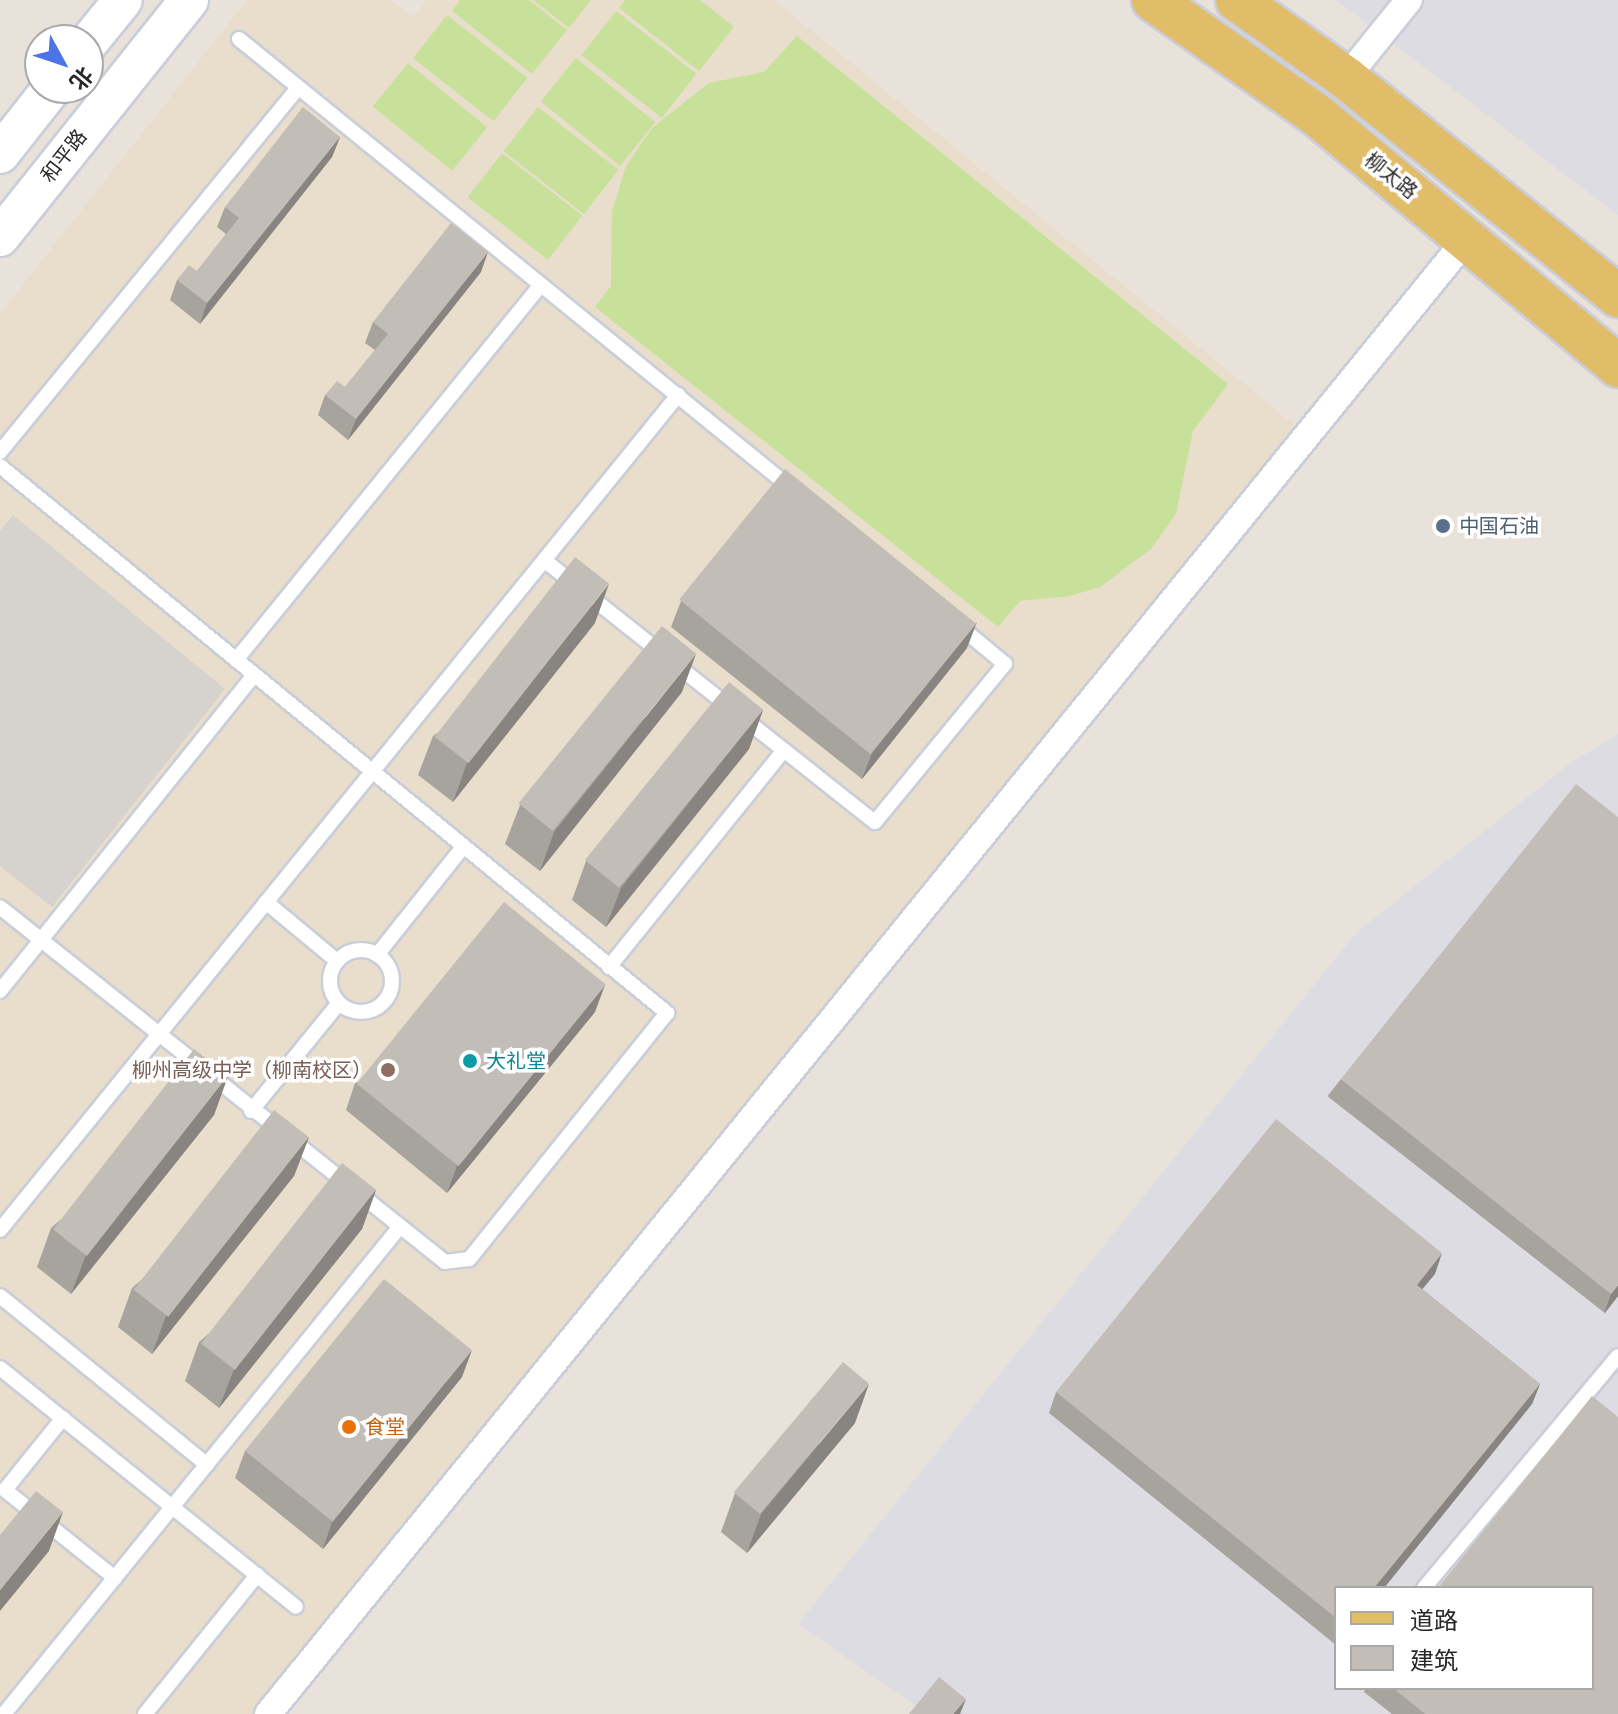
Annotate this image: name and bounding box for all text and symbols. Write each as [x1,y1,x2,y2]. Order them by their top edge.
north arrow [24,24,104,104]
text: 北 [65,62,98,95]
street label: 和平路 [36,125,92,187]
street label: 柳太路 [1360,148,1422,204]
place label: 中国石油 [1459,514,1539,538]
marker: 中国石油 [1434,517,1452,535]
place label: 大礼堂 [486,1049,546,1073]
marker: 大礼堂 [461,1052,479,1070]
place label: 柳州高级中学（柳南校区） [132,1058,372,1082]
marker: 柳州高级中学（柳南校区） [379,1061,397,1079]
place label: 食堂 [365,1415,405,1439]
marker: 食堂 [340,1418,358,1436]
legend [1334,1586,1594,1690]
text: 道路 [1410,1607,1458,1635]
text: 建筑 [1410,1647,1458,1675]

